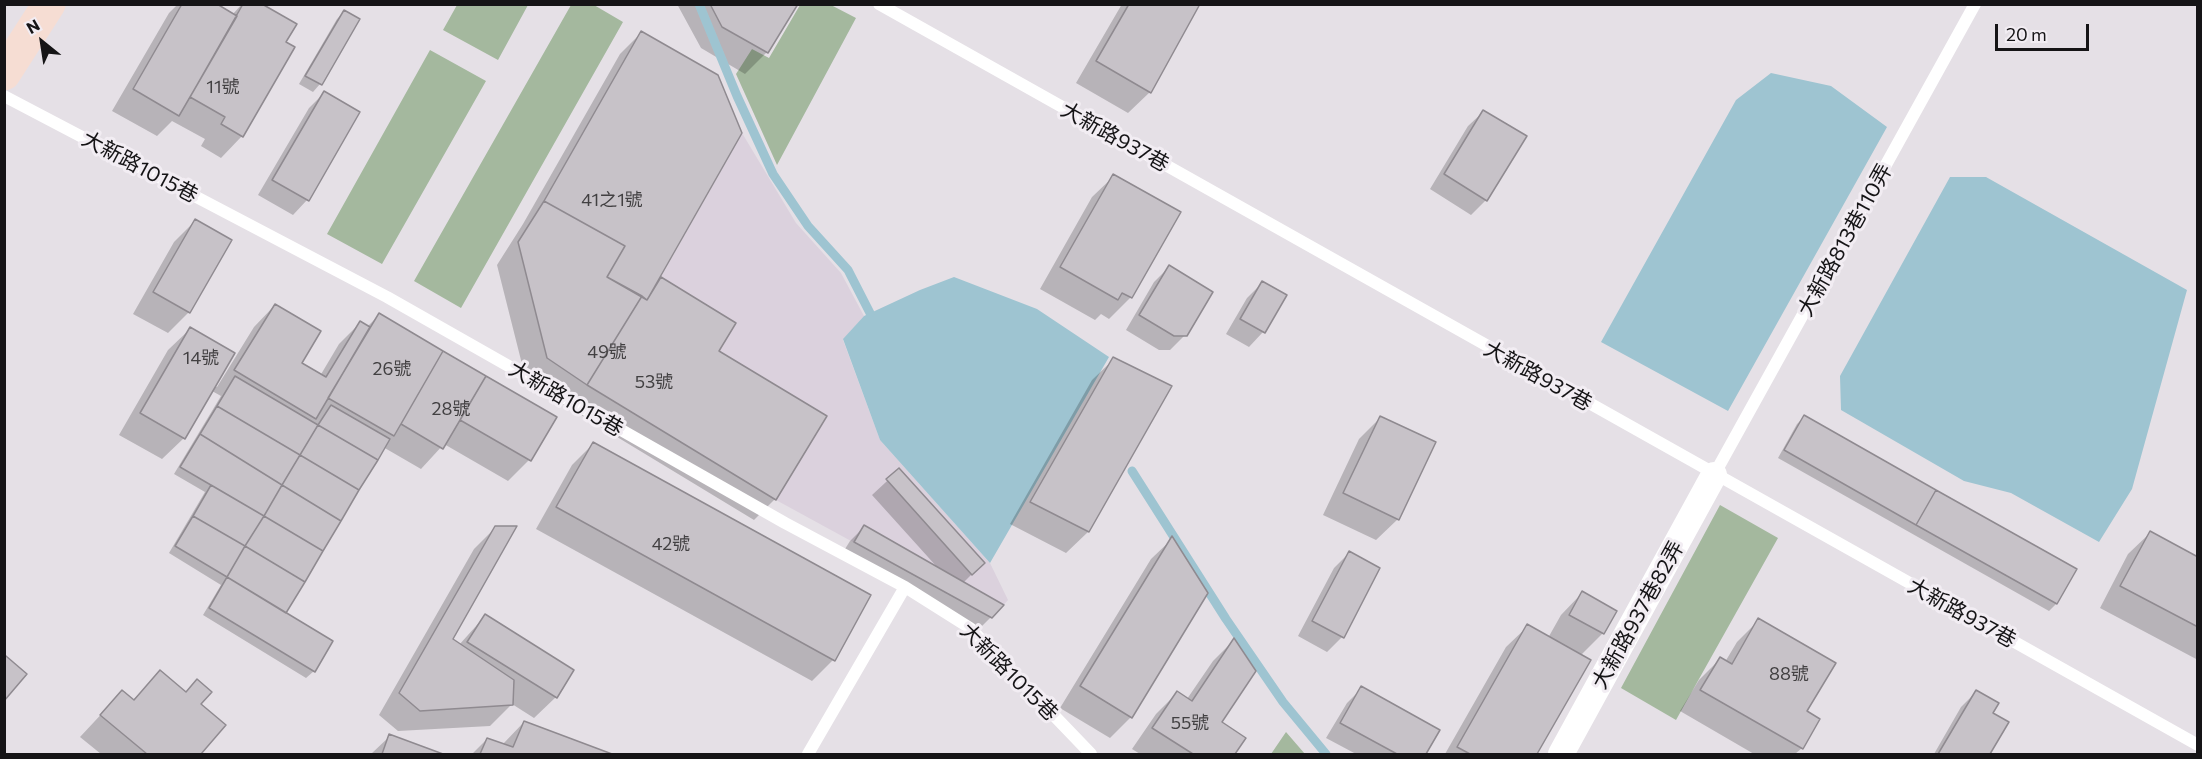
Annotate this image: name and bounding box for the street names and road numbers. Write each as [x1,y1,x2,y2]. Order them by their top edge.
street label: 大新路937巷 [1057,97,1173,177]
street label: 大新路1015巷 [78,126,202,208]
street label: 大新路813巷110弄 [1793,159,1897,321]
street label: 大新路937巷 [1480,336,1596,416]
street label: 大新路1015巷 [504,356,628,442]
street label: 大新路937巷82弄 [1587,537,1689,693]
street label: 大新路937巷 [1904,573,2020,653]
street label: 大新路1015巷 [955,618,1063,726]

